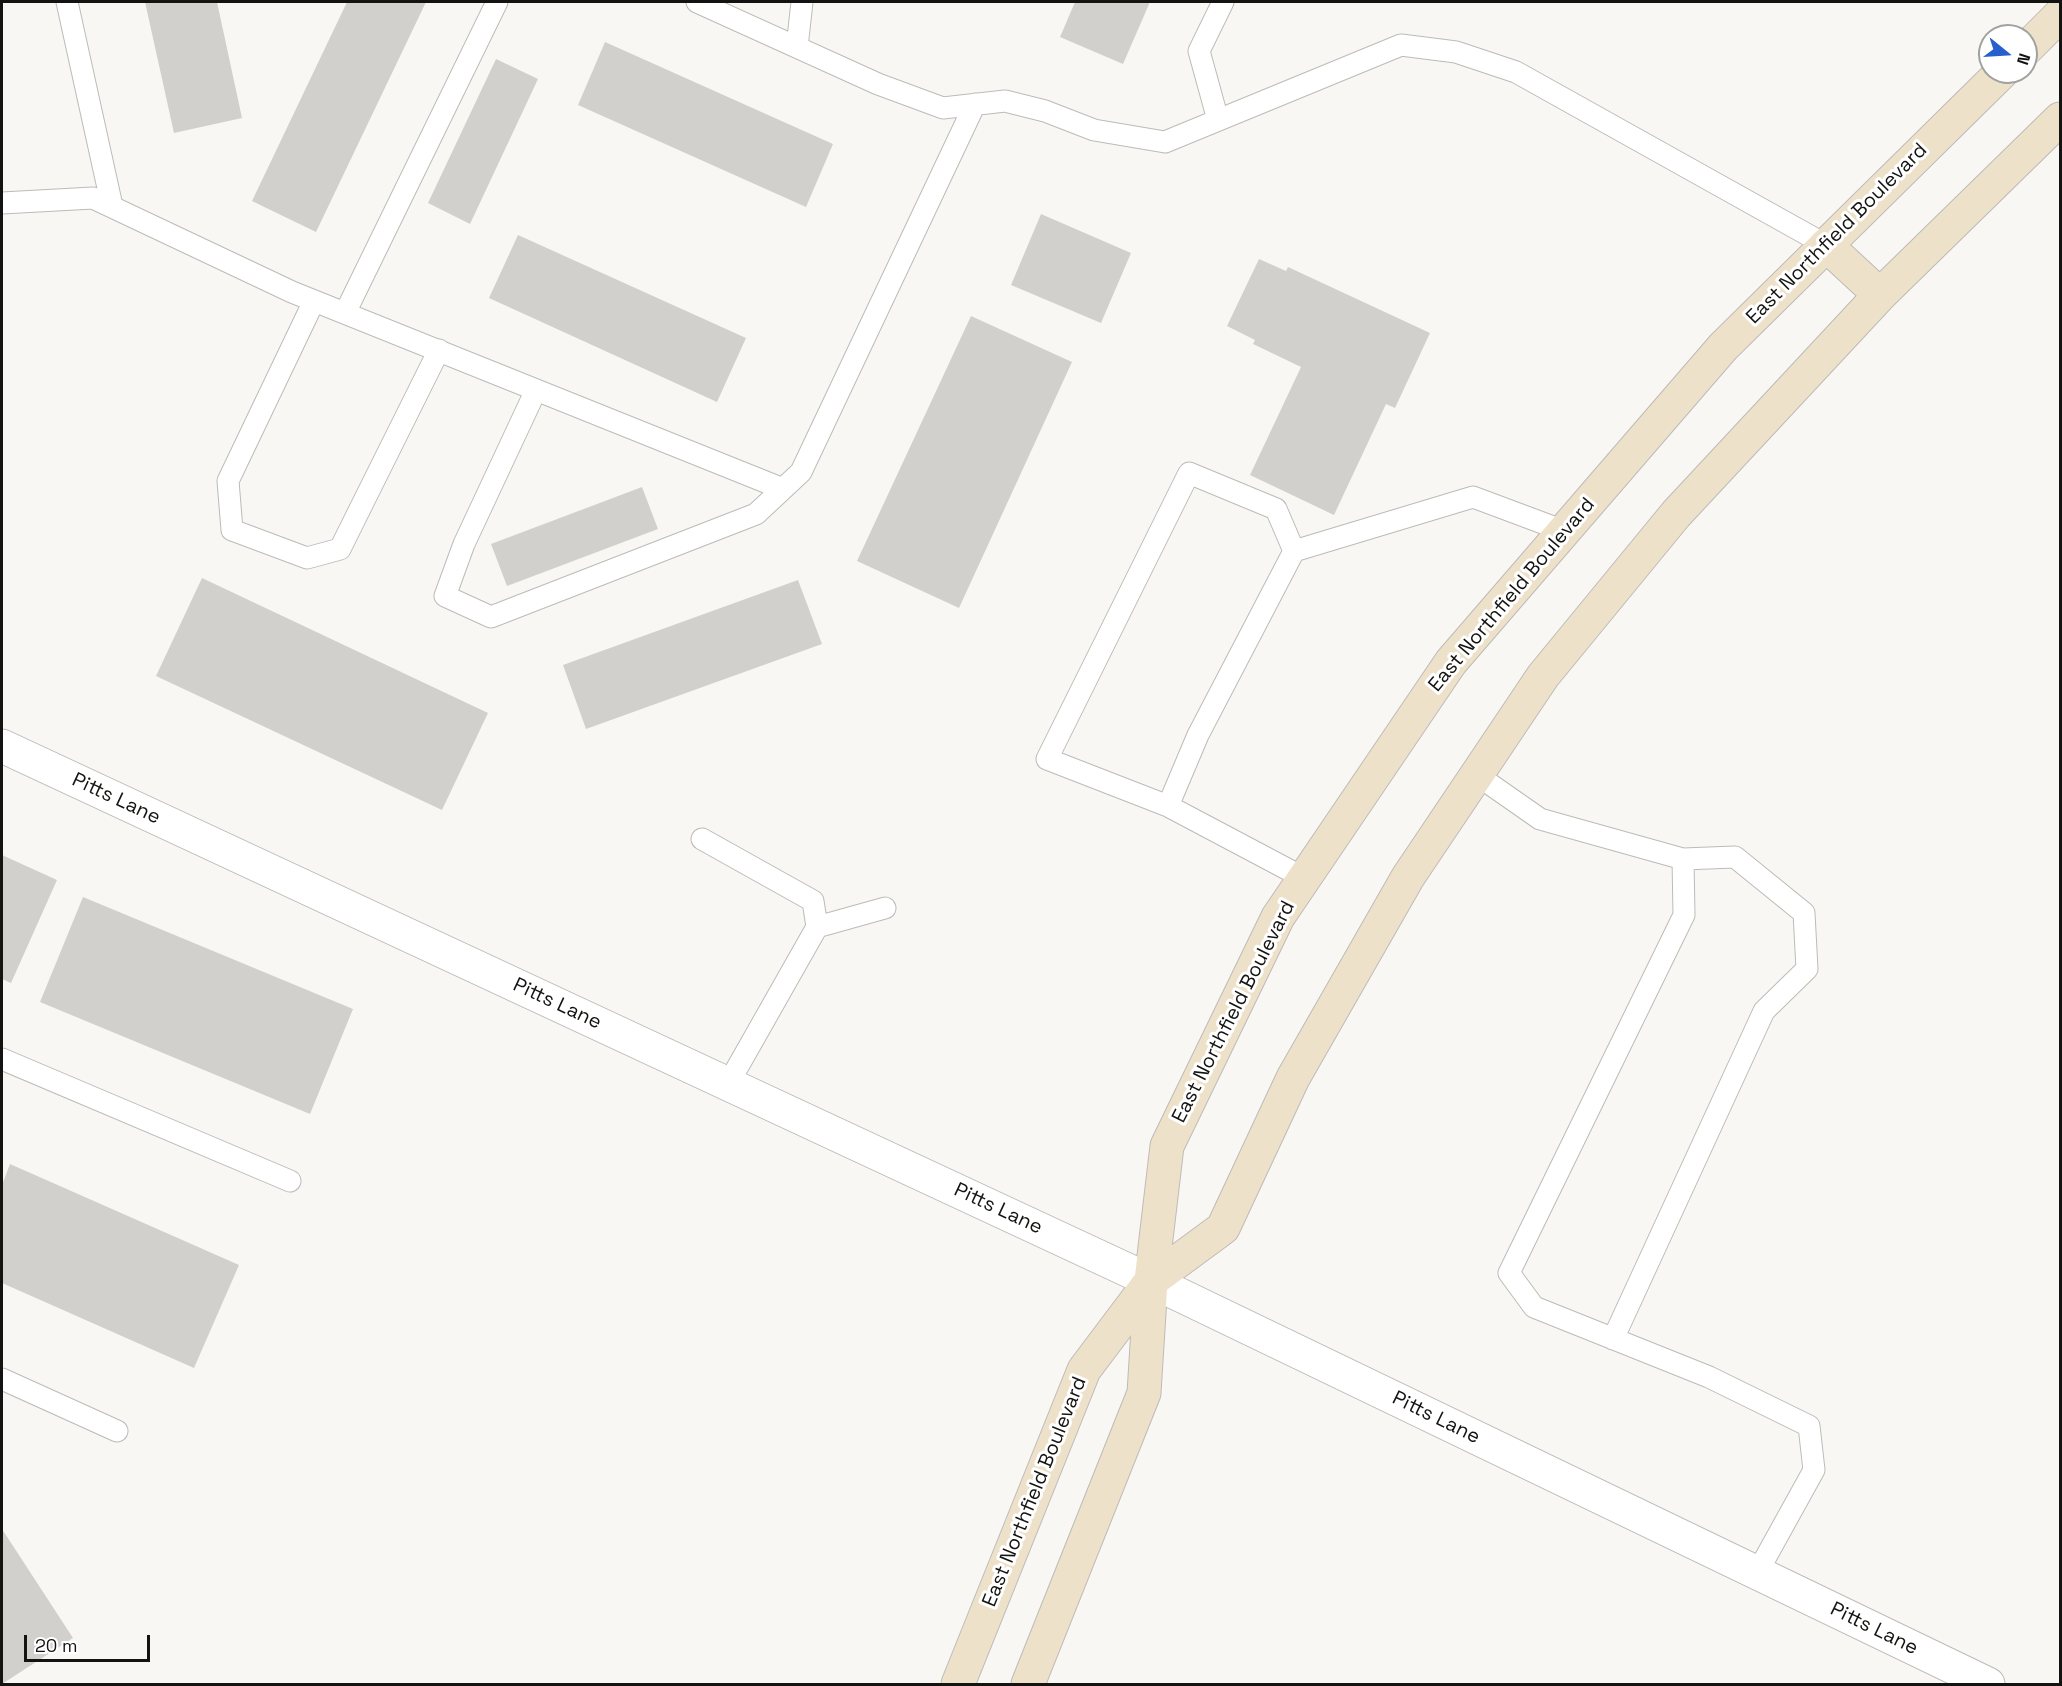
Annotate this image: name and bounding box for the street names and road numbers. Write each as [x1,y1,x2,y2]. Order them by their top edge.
street label: East Northfield Boulevard [1742,139,1932,329]
street label: East Northfield Boulevard [1424,493,1600,697]
street label: Pitts Lane [68,768,164,830]
street label: East Northfield Boulevard [1167,897,1301,1127]
street label: Pitts Lane [509,973,605,1035]
street label: Pitts Lane [950,1178,1046,1240]
street label: East Northfield Boulevard [978,1374,1092,1610]
street label: Pitts Lane [1388,1386,1484,1450]
street label: Pitts Lane [1826,1597,1922,1661]

